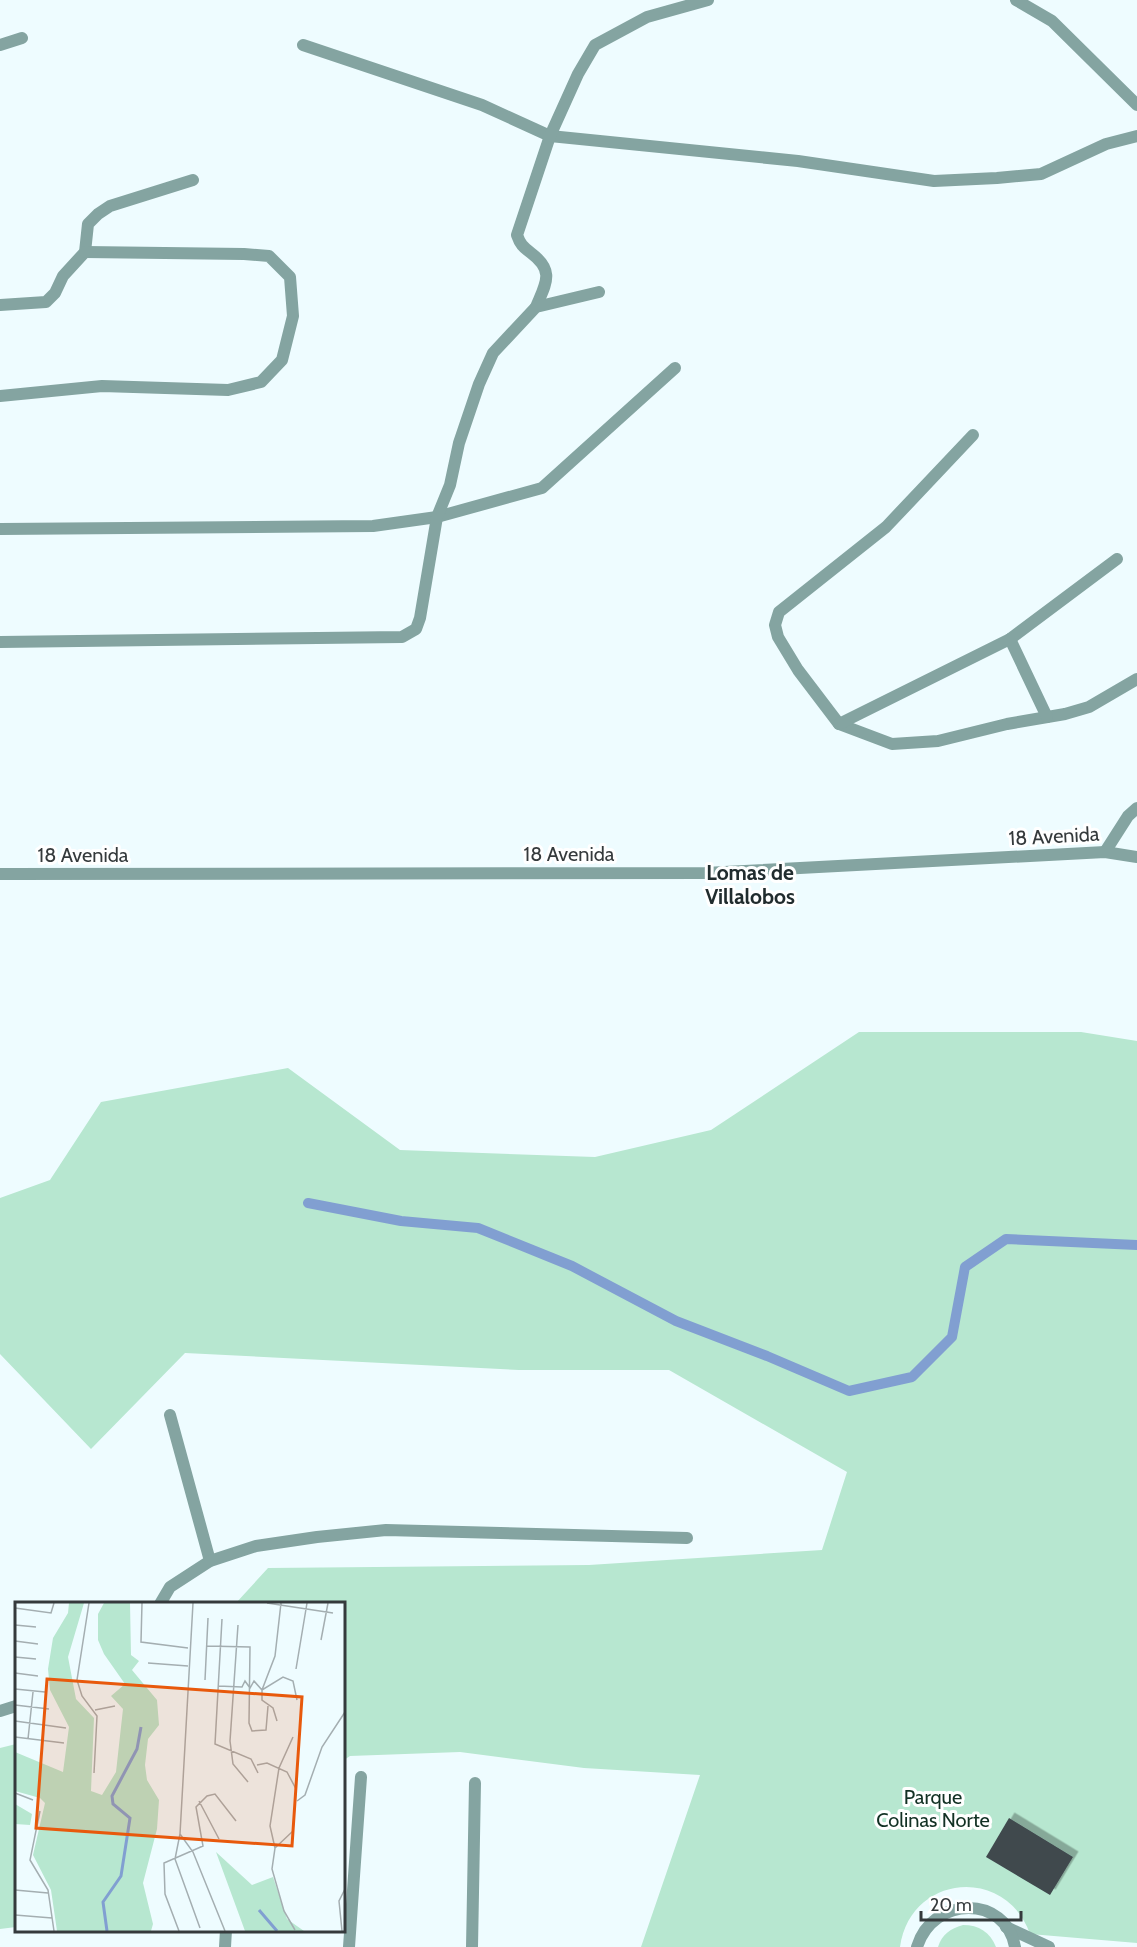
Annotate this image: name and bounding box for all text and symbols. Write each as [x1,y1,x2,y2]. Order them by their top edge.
street label: 18 Avenida [1008,822,1100,850]
street label: 18 Avenida [524,842,615,866]
street label: 18 Avenida [38,843,129,867]
district label: Lomas de Villalobos [705,860,795,909]
inset map [15,1602,345,1932]
park label: Parque Colinas Norte [876,1785,990,1832]
scale bar [921,1884,1022,1922]
text: 20 m [930,1894,972,1916]

